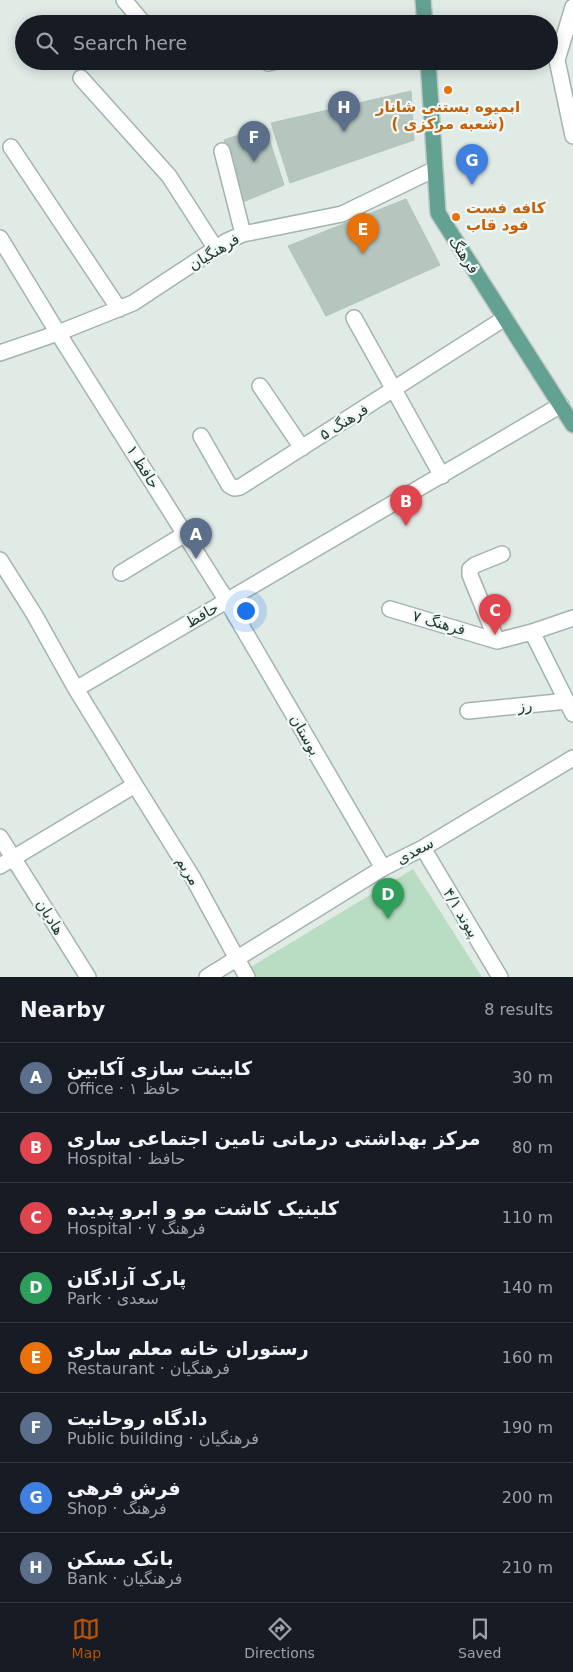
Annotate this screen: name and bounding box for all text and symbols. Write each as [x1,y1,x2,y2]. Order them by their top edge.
search box [15,15,558,70]
icon: search [33,29,61,57]
text: Search here [73,32,187,54]
marker: ابمیوه بستنی شانار ( شعبه مرکزی) [442,84,454,96]
pin: H [328,91,360,132]
place label: ابمیوه بستنی شانار ( شعبه مرکزی) [375,98,520,133]
pin: F [238,121,270,162]
pin: G [456,144,488,185]
place label: کافه فست فود قاب [466,199,546,234]
marker: کافه فست فود قاب [450,211,462,223]
pin: E [347,213,379,254]
street label: فرهنگیان [185,230,243,274]
street label: فرهنگ [445,233,483,277]
street label: فرهنگ ۵ [316,400,372,444]
street label: حافظ ۱ [123,442,163,492]
pin: B [390,485,422,526]
pin: A [180,518,212,559]
pin: C [479,594,511,635]
street label: حافظ [182,598,222,632]
your location [233,598,259,624]
street label: فرهنگ ۷ [410,607,468,639]
street label: رز [516,696,533,716]
street label: بوستان [286,711,324,759]
street label: سعدی [393,834,437,868]
street label: مریم [172,853,204,889]
pin: D [372,878,404,919]
street label: پیوند ۴/۱ [438,885,483,941]
street label: هادیان [32,896,68,938]
text: Nearby [20,998,105,1022]
text: 8 results [484,1000,553,1019]
text: کابینت سازی آکابین [67,1057,252,1079]
text: A [30,1068,42,1087]
text: 30 m [512,1068,553,1087]
text: Office · حافظ ۱ [67,1079,180,1098]
text: مرکز بهداشتی درمانی تامین اجتماعی ساری [67,1127,480,1149]
text: B [30,1138,42,1157]
text: 80 m [512,1138,553,1157]
text: Hospital · حافظ [67,1149,185,1168]
text: کلینیک کاشت مو و ابرو پدیده [67,1197,339,1219]
text: C [30,1208,42,1227]
text: 110 m [502,1208,553,1227]
text: Hospital · فرهنگ ۷ [67,1219,205,1238]
text: پارک آزادگان [67,1267,186,1289]
text: D [29,1278,43,1297]
text: 140 m [502,1278,553,1297]
text: Park · سعدی [67,1289,159,1308]
text: رستوران خانه معلم ساری [67,1337,309,1359]
text: E [31,1348,41,1367]
text: 160 m [502,1348,553,1367]
text: Restaurant · فرهنگیان [67,1359,230,1378]
text: دادگاه روحانیت [67,1407,208,1429]
text: F [31,1418,41,1437]
text: 190 m [502,1418,553,1437]
text: Public building · فرهنگیان [67,1429,259,1448]
text: فرش فرهی [67,1477,181,1499]
text: G [29,1488,43,1507]
text: 200 m [502,1488,553,1507]
text: Shop · فرهنگ [67,1499,167,1518]
text: بانک مسکن [67,1547,174,1569]
text: H [29,1558,43,1577]
text: 210 m [502,1558,553,1577]
text: Bank · فرهنگیان [67,1569,182,1588]
tab: Map [72,1615,101,1661]
tab: Directions [244,1615,315,1661]
tab: Saved [458,1615,501,1661]

